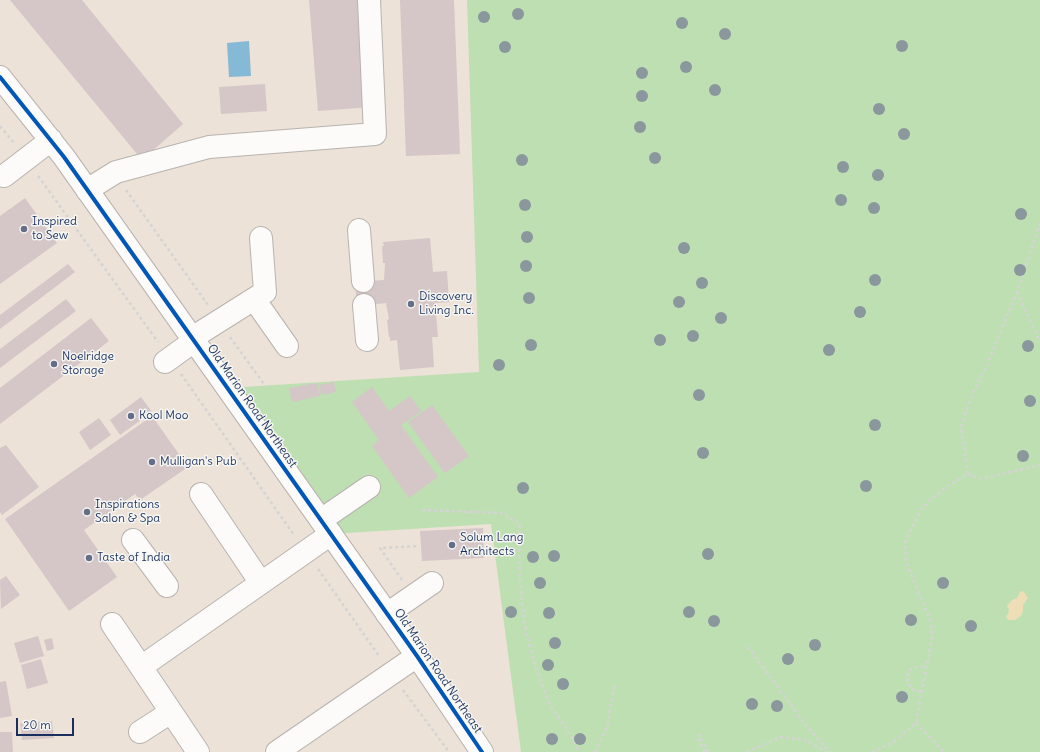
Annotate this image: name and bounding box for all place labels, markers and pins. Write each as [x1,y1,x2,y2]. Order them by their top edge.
place label: Inspired to Sew [32,215,77,243]
marker: Inspired to Sew [19,224,29,234]
place label: Discovery Living Inc. [419,290,474,318]
marker: Discovery Living Inc. [406,299,416,309]
place label: Noelridge Storage [62,350,114,378]
marker: Noelridge Storage [49,359,59,369]
place label: Kool Moo [139,409,188,423]
marker: Kool Moo [126,411,136,421]
place label: Mulligan's Pub [160,455,236,469]
marker: Mulligan's Pub [147,457,157,467]
place label: Inspirations Salon & Spa [95,498,160,526]
marker: Inspirations Salon & Spa [82,507,92,517]
place label: Solum Lang Architects [460,531,523,559]
marker: Solum Lang Architects [447,540,457,550]
place label: Taste of India [97,551,170,565]
marker: Taste of India [84,553,94,563]

